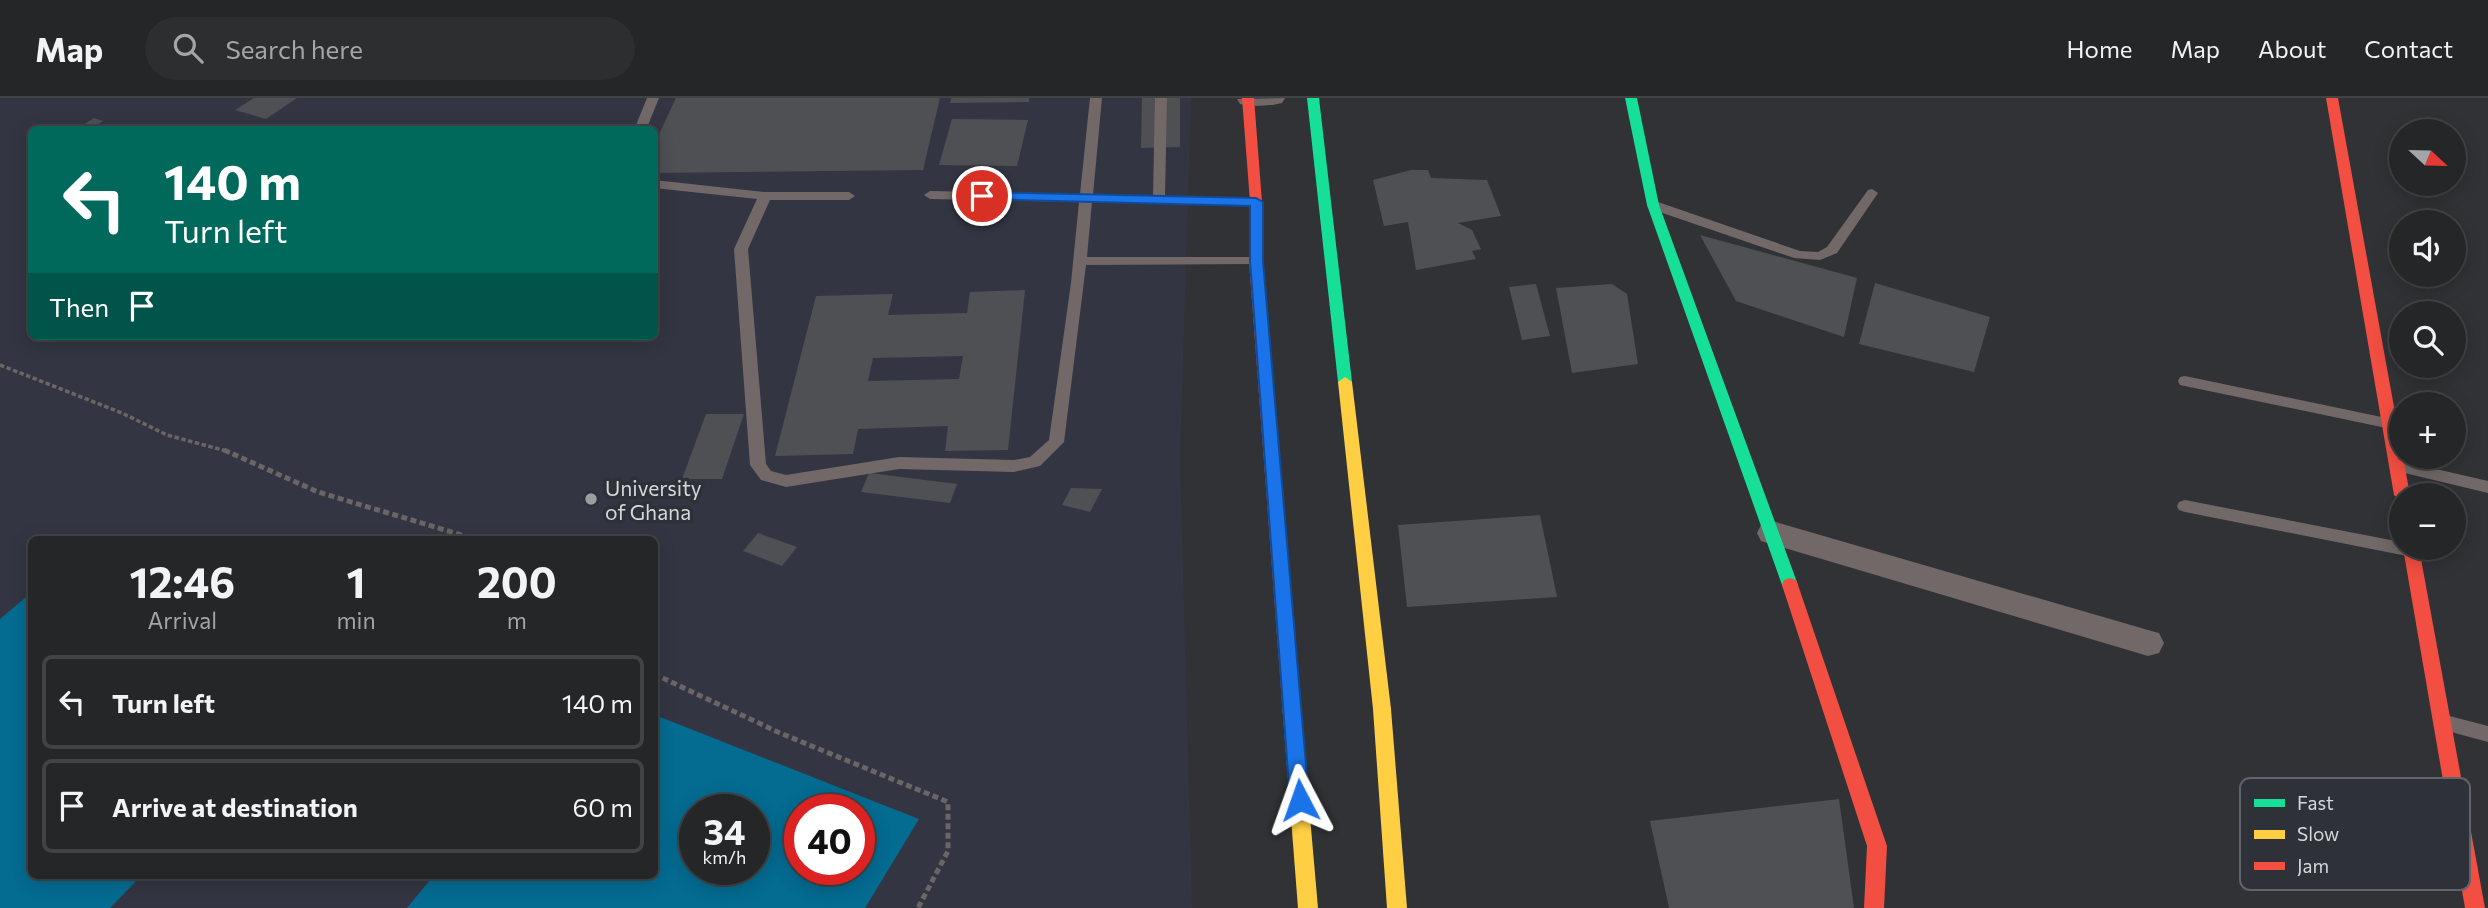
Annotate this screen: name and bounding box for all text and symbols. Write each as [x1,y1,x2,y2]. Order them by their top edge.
search box [145,17,635,80]
text: Map [35,28,103,69]
icon: search [169,29,207,67]
text: Search here [225,33,363,64]
text: Home [2067,34,2133,63]
text: Map [2171,34,2220,63]
text: About [2258,34,2326,63]
text: Contact [2364,34,2453,63]
north arrow [2389,119,2466,196]
map controls [2389,119,2466,560]
text: 140 m [164,150,301,210]
icon: left [49,154,140,245]
pin [952,166,1012,226]
icon: arrive [963,177,1001,215]
text: Turn left [164,210,288,250]
button: sound [2389,210,2466,287]
icon: arrive [123,287,161,325]
text: Then [49,291,109,322]
button: search [2389,301,2466,378]
button: + [2389,392,2466,469]
place label: University of Ghana [605,475,702,524]
button: − [2389,483,2466,560]
marker: University of Ghana [583,491,599,507]
text: 12:46 [129,555,235,607]
text: 1 [347,555,366,607]
text: 200 [477,555,557,607]
text: Arrival [147,606,217,634]
text: min [337,606,376,634]
text: m [507,606,527,634]
icon: left [53,683,91,721]
text: Turn left [112,687,215,718]
text: 140 m [562,687,633,718]
position arrow [1263,763,1337,837]
legend [2240,778,2470,890]
icon: arrive [53,787,91,825]
text: Arrive at destination [112,791,358,822]
text: 60 m [573,791,633,822]
text: Fast [2297,791,2334,814]
speed limit sign: 40 [784,794,875,885]
text: 34 [704,809,745,852]
text: Slow [2297,822,2339,845]
text: km/h [703,846,746,868]
text: Jam [2297,854,2329,877]

